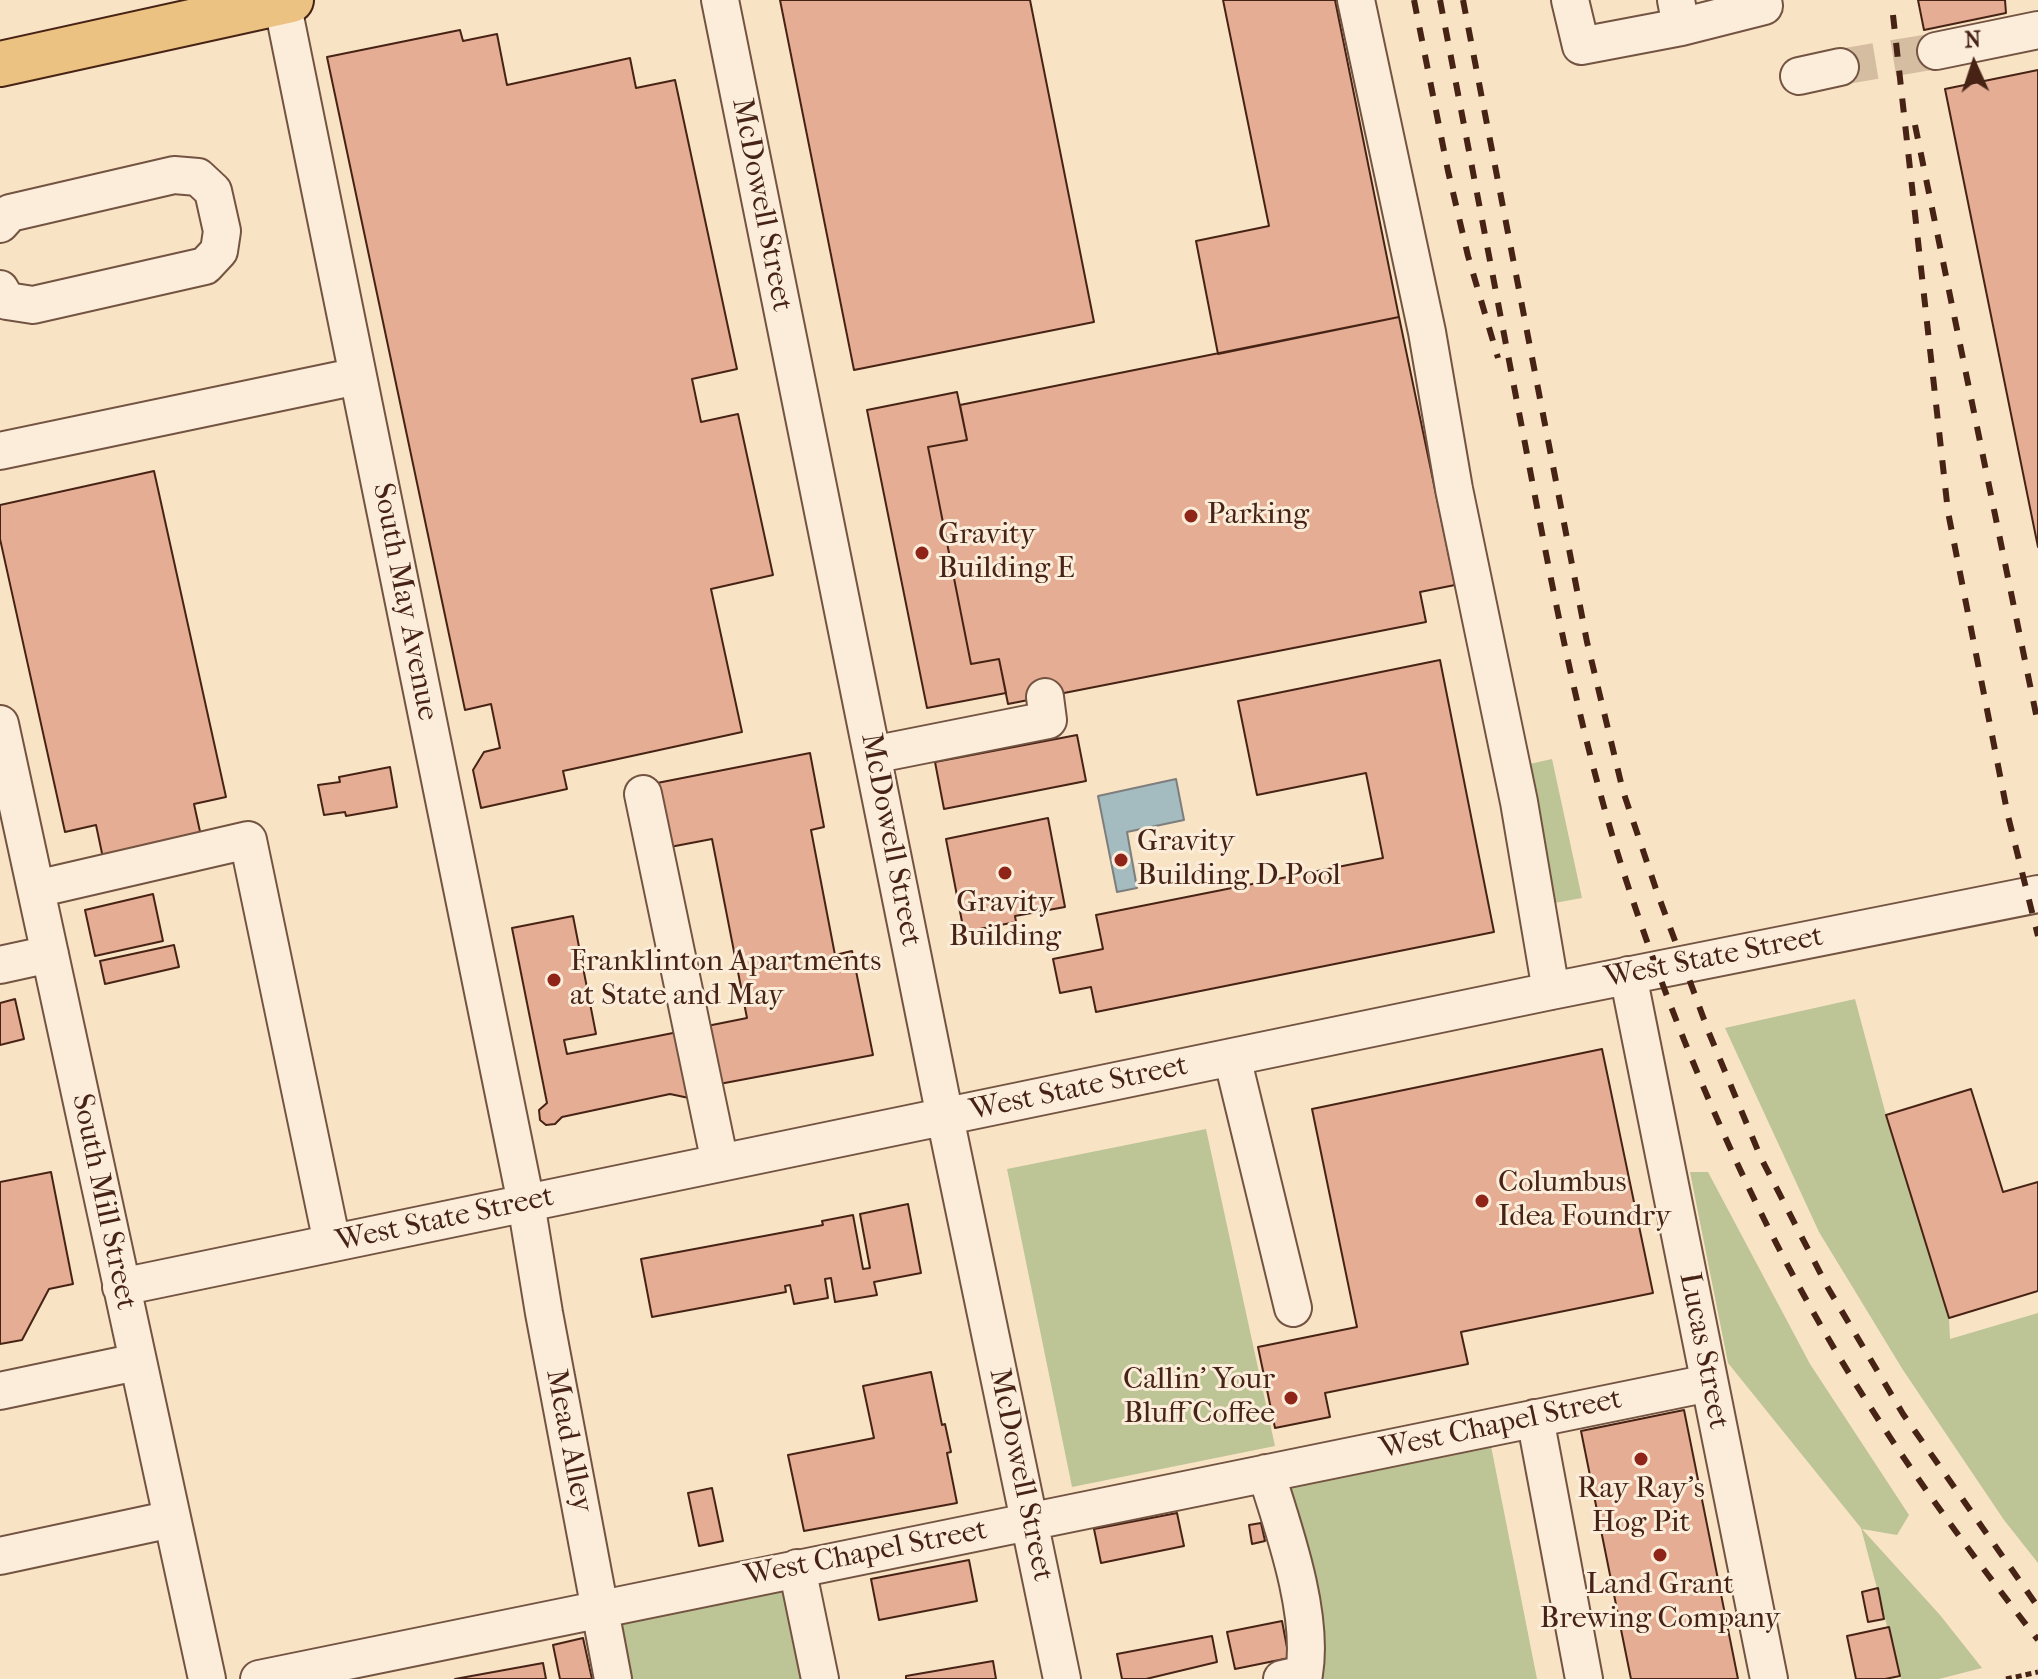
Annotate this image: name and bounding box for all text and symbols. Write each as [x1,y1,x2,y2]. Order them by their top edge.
north arrow [1934,24,2014,104]
text: N [1964,27,1982,53]
street label: McDowell Street [723,95,799,315]
street label: South May Avenue [363,480,445,724]
place label: Parking [1207,498,1309,534]
marker: Parking [1182,507,1200,525]
place label: Gravity Building E [938,518,1075,588]
marker: Gravity Building E [913,544,931,562]
street label: McDowell Street [852,730,928,950]
place label: Gravity Building D Pool [1137,825,1341,896]
marker: Gravity Building D Pool [1112,851,1130,869]
marker: Gravity Building [996,864,1014,882]
place label: Gravity Building [949,886,1061,956]
street label: West State Street [1602,919,1826,997]
place label: Franklinton Apartments at State and May [570,945,881,1016]
marker: Franklinton Apartments at State and May [545,971,563,989]
street label: West State Street [967,1048,1191,1130]
street label: South Mill Street [63,1091,143,1313]
place label: Columbus Idea Foundry [1498,1166,1671,1236]
street label: West State Street [333,1179,557,1261]
marker: Columbus Idea Foundry [1473,1192,1491,1210]
street label: Lucas Street [1670,1270,1736,1432]
place label: Callin' Your Bluff Coffee [1123,1363,1275,1434]
street label: McDowell Street [980,1365,1060,1585]
street label: Mead Alley [537,1367,599,1515]
street label: West Chapel Street [1377,1382,1625,1468]
marker: Callin' Your Bluff Coffee [1282,1389,1300,1407]
marker: Ray Ray's Hog Pit [1632,1450,1650,1468]
place label: Ray Ray's Hog Pit [1577,1472,1705,1542]
street label: West Chapel Street [742,1513,990,1595]
marker: Land Grant Brewing Company [1651,1546,1669,1564]
place label: Land Grant Brewing Company [1540,1568,1780,1638]

